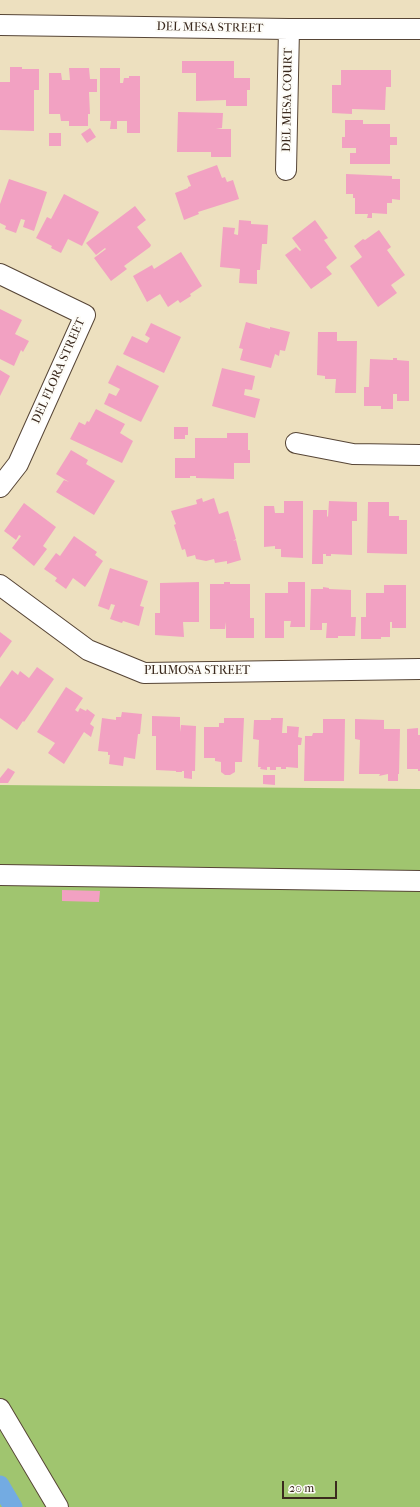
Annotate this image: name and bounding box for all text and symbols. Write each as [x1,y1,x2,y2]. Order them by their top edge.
street label: DEL MESA STREET [157,20,263,36]
street label: DEL MESA COURT [280,48,296,152]
street label: DEL FLORA STREET [29,316,89,426]
street label: PLUMOSA STREET [144,664,250,678]
scale bar [284,1473,339,1499]
text: 20 m [289,1481,314,1495]

